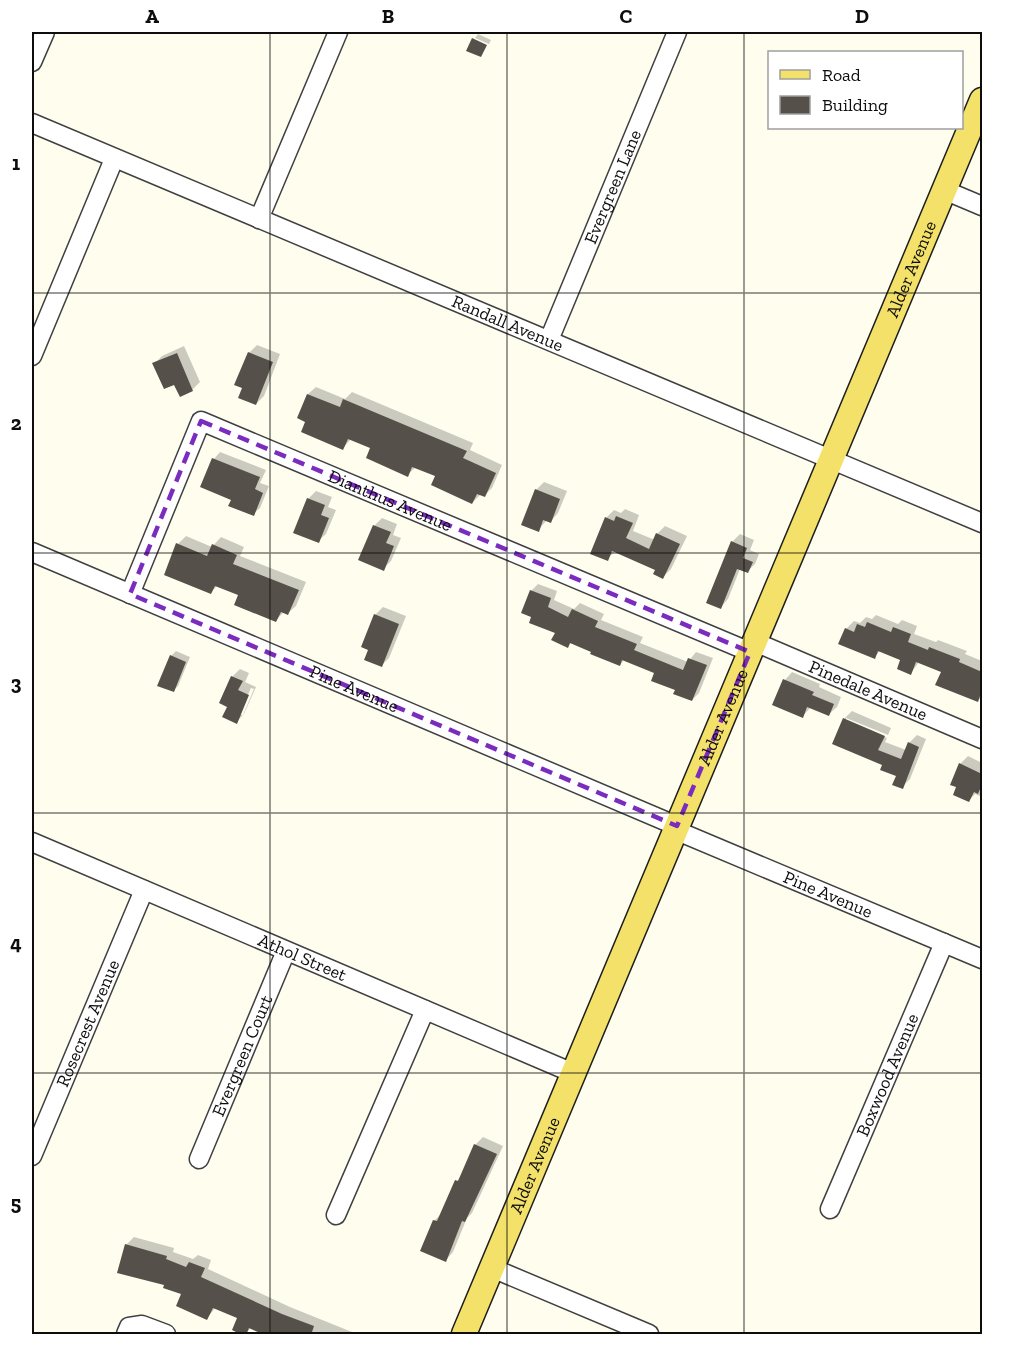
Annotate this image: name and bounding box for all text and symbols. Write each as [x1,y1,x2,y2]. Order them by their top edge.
text: A [145,4,159,28]
text: B [382,4,394,28]
text: C [620,4,633,28]
text: D [855,4,869,28]
legend [768,51,963,129]
text: Road [822,64,861,86]
text: Building [822,94,888,116]
street label: Evergreen Lane [579,126,646,247]
text: 1 [12,151,20,175]
street label: Alder Avenue [881,217,941,321]
street label: Randall Avenue [448,290,567,356]
text: 2 [11,411,22,435]
street label: Dianthus Avenue [325,465,455,536]
street label: Pinedale Avenue [806,655,931,725]
street label: Pine Avenue [306,660,402,718]
street label: Alder Avenue [693,666,753,769]
text: 3 [11,671,22,695]
street label: Pine Avenue [780,866,876,923]
street label: Athol Street [255,929,350,986]
text: 4 [10,931,22,955]
street label: Rosecrest Avenue [51,956,124,1090]
street label: Evergreen Court [207,991,277,1120]
street label: Boxwood Avenue [851,1010,924,1140]
street label: Alder Avenue [505,1114,565,1217]
text: 5 [11,1191,21,1215]

